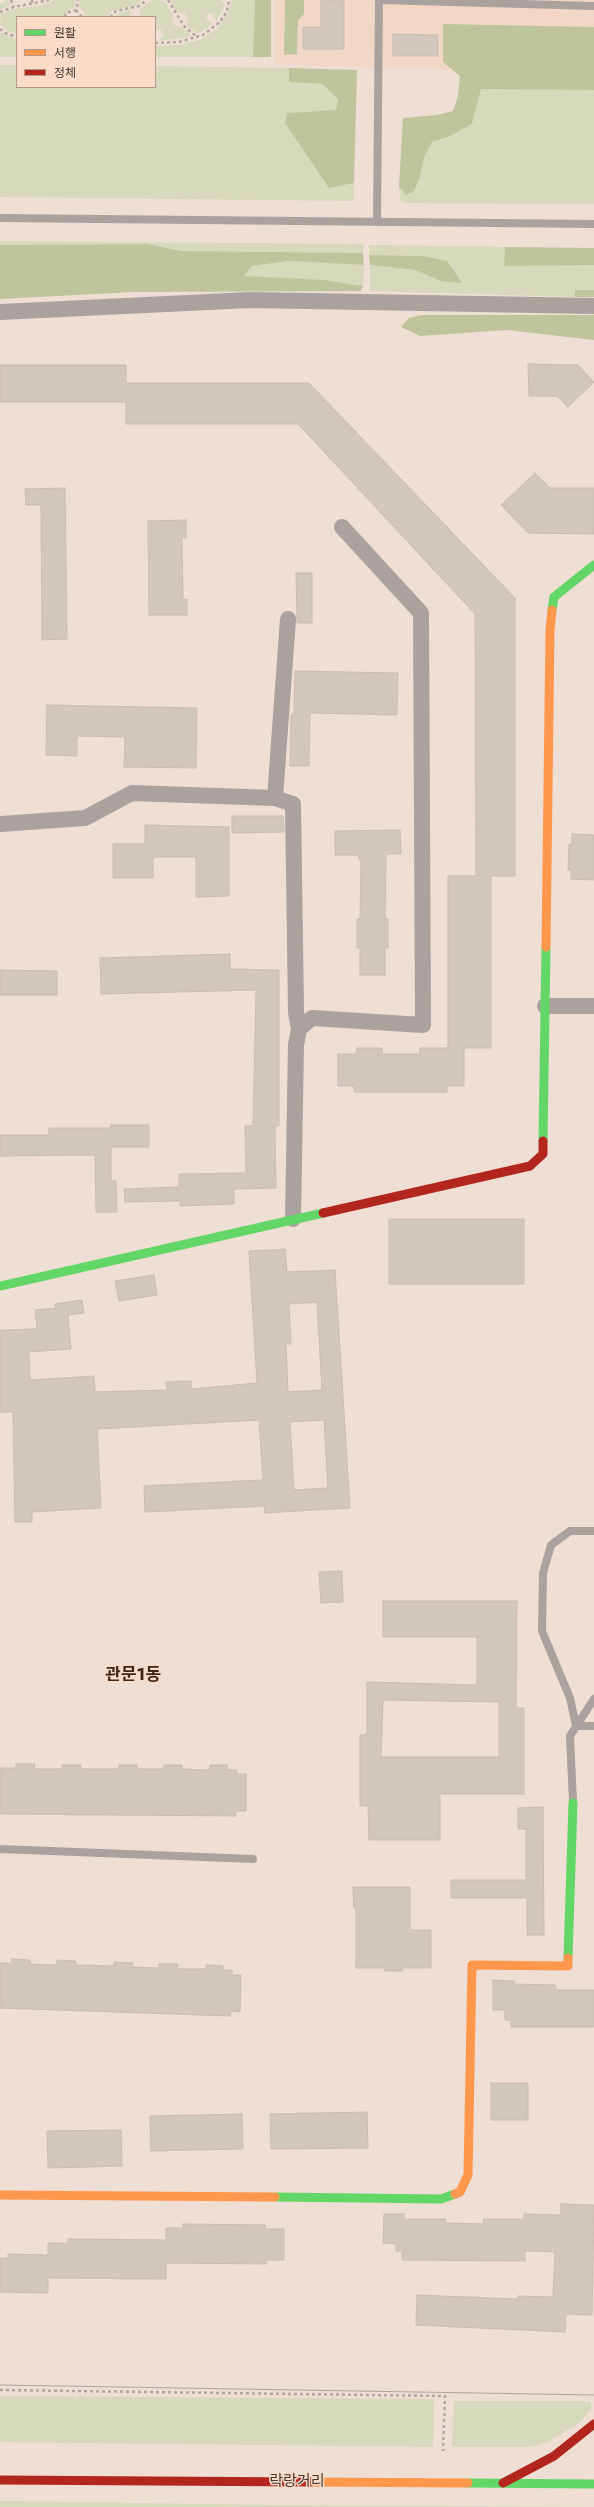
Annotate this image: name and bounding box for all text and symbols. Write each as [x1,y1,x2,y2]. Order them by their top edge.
legend [16,16,156,88]
text: 원활 [54,24,76,42]
text: 서행 [54,44,76,62]
text: 정체 [54,64,76,82]
district label: 관문1동 [105,1666,161,1686]
street label: 락랑거리 [269,2473,325,2491]

